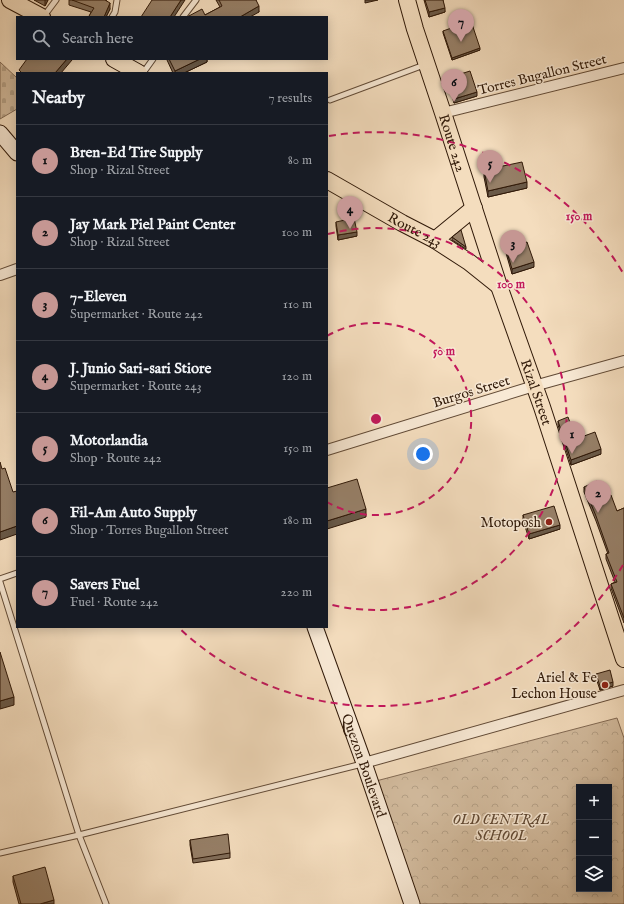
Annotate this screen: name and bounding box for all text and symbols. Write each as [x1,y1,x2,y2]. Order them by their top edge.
pin: 7 [448,9,474,42]
search box [16,16,328,60]
icon: search [30,27,52,49]
text: Search here [62,29,133,48]
street label: Torres Bugallon Street [476,50,608,100]
pin: 6 [441,69,467,102]
text: Nearby [32,88,85,109]
text: 7 results [268,90,312,107]
street label: Route 242 [434,112,470,175]
text: Bren-Ed Tire Supply [70,143,203,162]
pin: 5 [477,150,503,183]
text: 1 [43,152,47,169]
text: 80 m [288,152,312,169]
text: Shop · Rizal Street [70,162,170,179]
pin: 4 [337,196,363,229]
street label: Route 243 [384,209,445,252]
text: 150 m [566,209,593,224]
text: Jay Mark Piel Paint Center [70,215,235,234]
text: 2 [42,224,48,241]
text: 100 m [282,224,312,241]
pin: 3 [500,230,526,263]
text: Shop · Rizal Street [70,234,170,251]
text: 100 m [497,277,526,292]
text: 7-Eleven [70,287,127,306]
text: 3 [43,296,47,313]
text: 110 m [283,296,312,313]
text: Supermarket · Route 242 [70,306,203,323]
text: 50 m [433,344,456,359]
street label: Rizal Street [516,357,555,428]
text: J. Junio Sari-sari Stiore [70,359,211,378]
text: 4 [42,368,48,385]
text: 120 m [282,368,312,385]
street label: Burgos Street [431,372,512,412]
text: Supermarket · Route 243 [70,378,202,395]
centre of rings [369,412,383,426]
pin: 1 [559,421,585,454]
text: Motorlandia [70,431,148,450]
text: 5 [43,440,47,457]
text: 150 m [283,440,312,457]
your location [413,444,433,464]
text: Shop · Route 242 [70,450,162,467]
pin: 2 [585,480,611,513]
text: Fil-Am Auto Supply [70,503,197,522]
text: 6 [42,512,48,529]
text: 180 m [283,512,312,529]
place label: Motoposh [481,514,542,532]
marker: Motoposh [544,517,554,527]
text: Shop · Torres Bugallon Street [70,522,228,539]
text: Savers Fuel [70,575,140,594]
text: 7 [42,584,48,601]
text: 220 m [281,584,312,601]
text: Fuel · Route 242 [70,594,158,611]
place label: Ariel & Fe Lechon House [511,669,598,703]
marker: Ariel & Fe Lechon House [600,680,610,690]
street label: Quezon Boulevard [337,711,390,821]
map controls [576,784,612,892]
button: + [576,784,612,820]
park label: OLD CENTRAL SCHOOL [452,811,550,845]
button: − [576,820,612,856]
button: layers [576,856,612,892]

